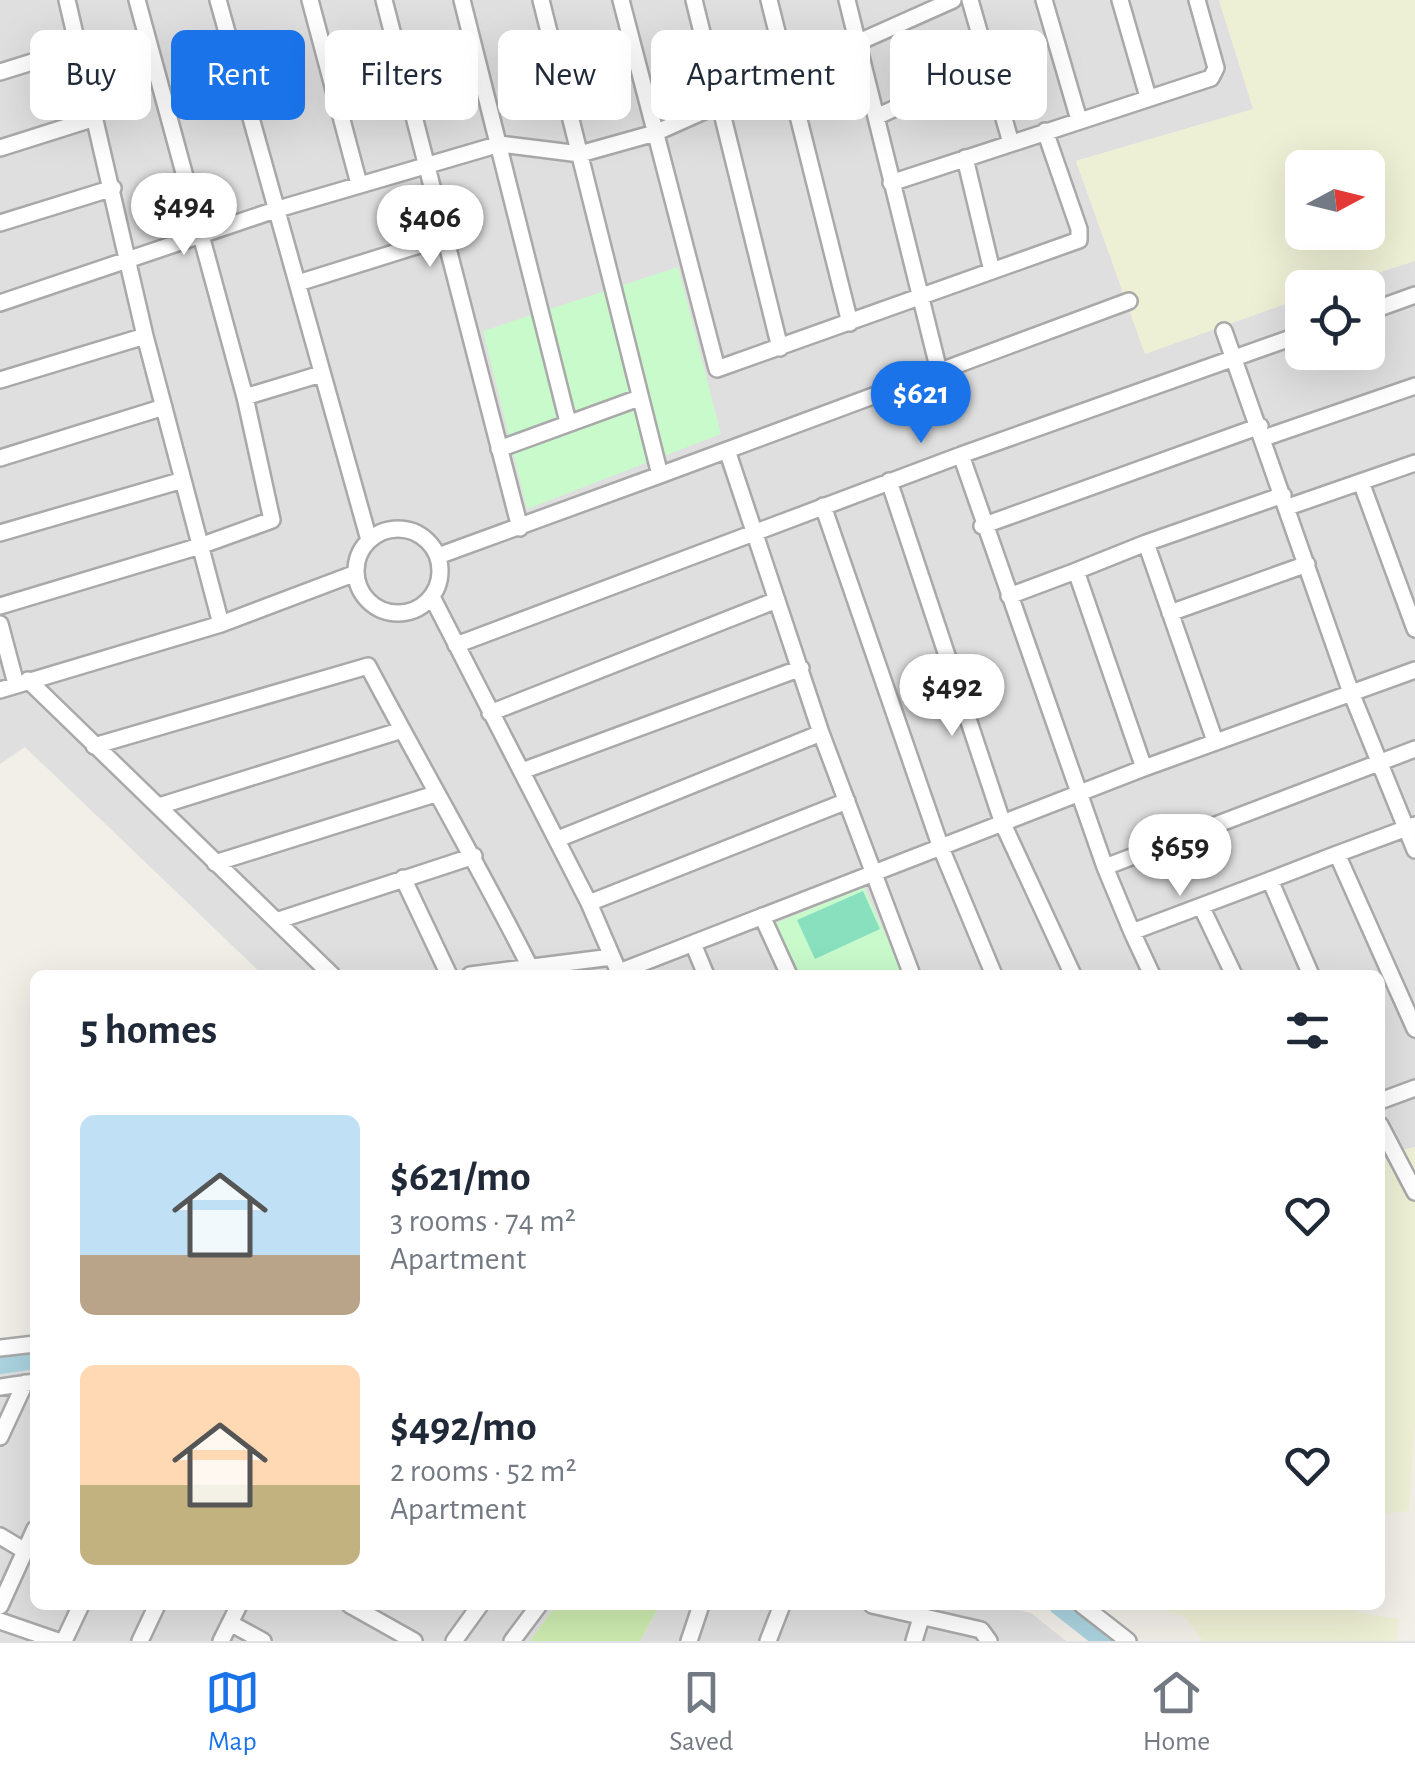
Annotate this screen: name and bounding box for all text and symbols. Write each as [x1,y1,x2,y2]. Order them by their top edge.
chip: Buy [30,30,151,120]
chip: Rent [171,30,305,120]
chip: Filters [325,30,478,120]
chip: New [498,30,631,120]
chip: Apartment [651,30,870,120]
chip: House [890,30,1047,120]
north arrow [1285,150,1385,250]
map controls [1285,150,1385,370]
pin: $494 [125,173,243,258]
pin: $406 [371,185,489,270]
text: $494 [153,189,215,221]
text: $406 [399,201,461,233]
button: locate [1285,270,1385,370]
pin: $621 [862,361,980,446]
text: $621 [893,377,949,409]
pin: $492 [893,654,1011,739]
text: $492 [921,670,983,702]
pin: $659 [1121,814,1239,899]
text: $659 [1150,830,1210,862]
icon: filters [1280,1003,1335,1058]
text: 5 homes [80,1009,217,1051]
icon: home [160,1155,280,1275]
text: $621/mo [390,1156,531,1198]
icon: heart [1280,1188,1335,1243]
text: 3 rooms · 74 m² [390,1205,576,1237]
text: Apartment [390,1243,526,1275]
icon: home [160,1405,280,1525]
text: $492/mo [390,1406,537,1448]
icon: heart [1280,1438,1335,1493]
text: 2 rooms · 52 m² [390,1455,577,1487]
text: Apartment [390,1493,526,1525]
tab: Map [205,1665,260,1759]
tab: Saved [669,1665,733,1759]
tab: Home [1143,1665,1210,1759]

